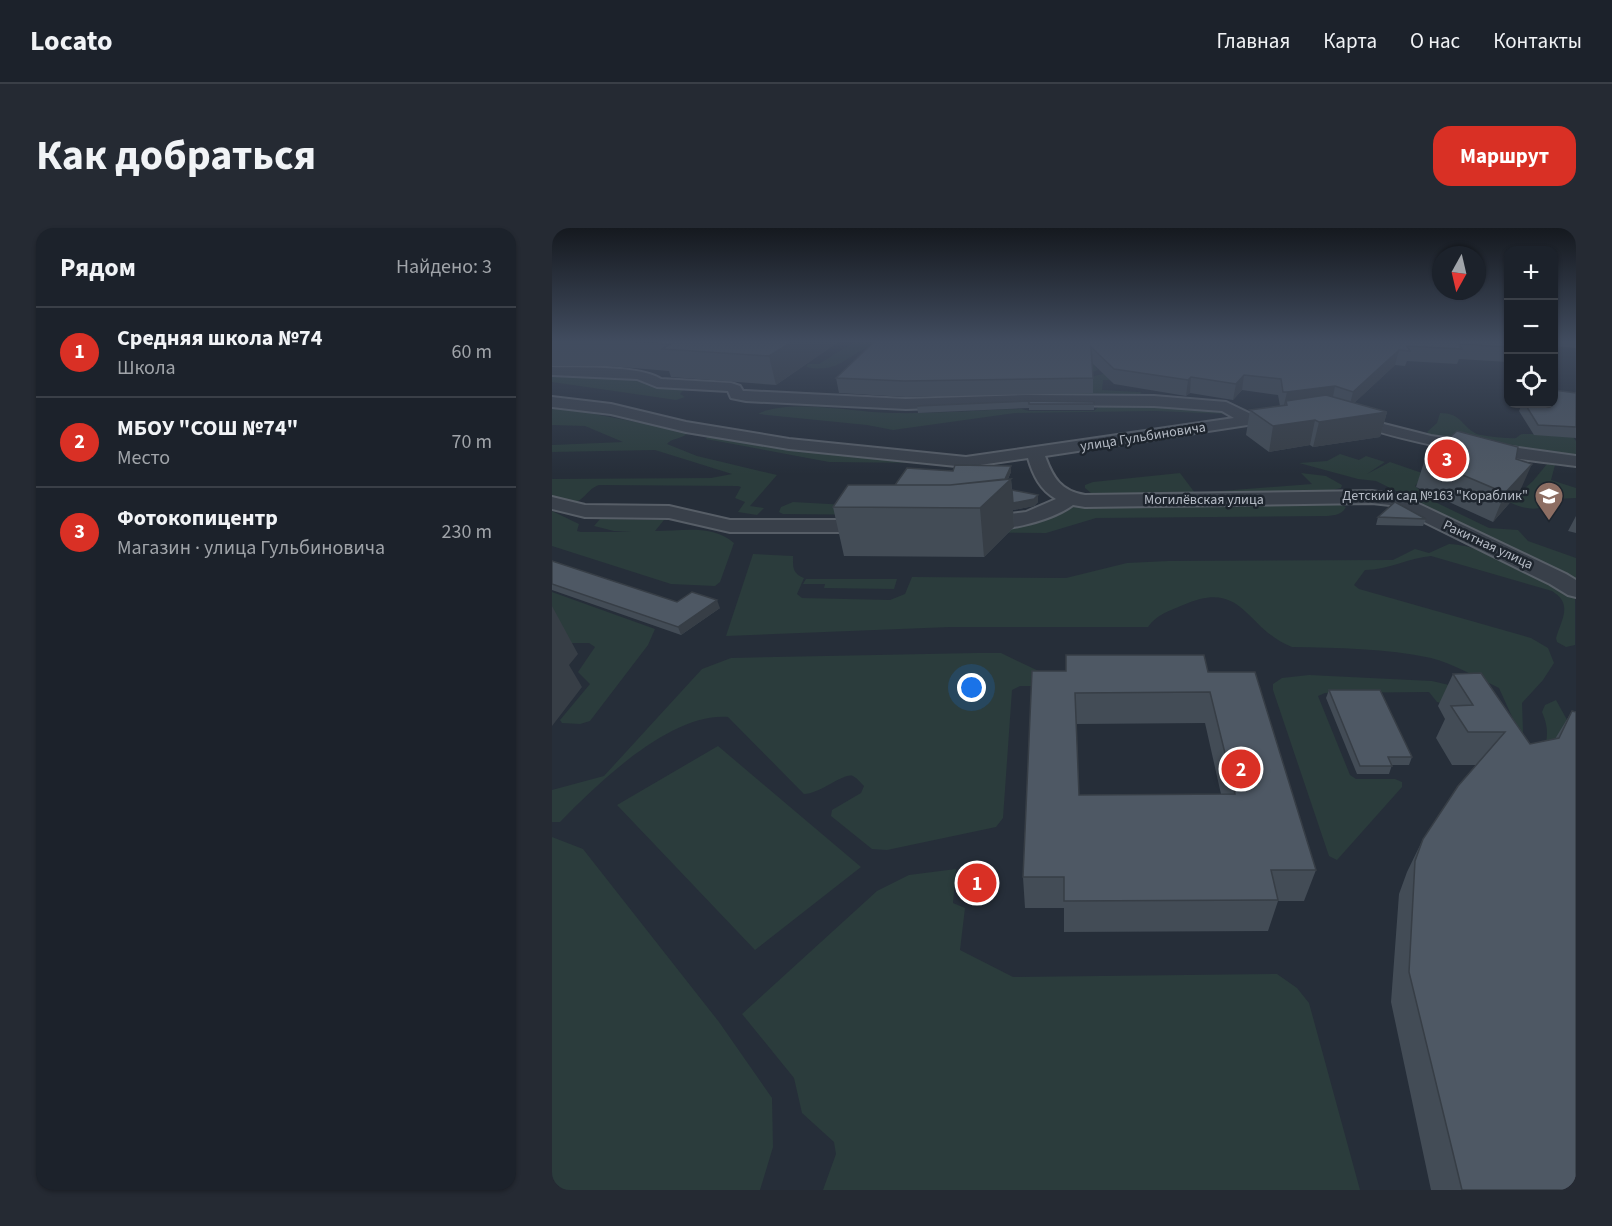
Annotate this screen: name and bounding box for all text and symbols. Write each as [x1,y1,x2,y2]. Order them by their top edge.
text: Locato [30,21,112,61]
text: Главная [1217,26,1290,56]
text: Карта [1323,26,1377,56]
text: О нас [1410,26,1460,56]
text: Контакты [1493,26,1582,56]
text: Как добраться [36,126,316,186]
button: Маршрут [1433,126,1576,186]
north arrow [1432,246,1486,300]
map controls [1504,246,1558,408]
button: + [1504,246,1558,300]
text: Рядом [60,249,136,286]
text: Найдено: 3 [396,253,492,281]
button: − [1504,300,1558,354]
text: Средняя школа №74 [117,322,322,354]
text: 1 [74,338,85,366]
text: 60 m [452,338,492,366]
text: Школа [117,354,176,382]
button: locate [1504,354,1558,408]
text: МБОУ "СОШ №74" [117,412,298,444]
street label: улица Гульбиновича [1079,417,1207,457]
text: 2 [74,428,85,456]
text: 70 m [452,428,492,456]
pin: 3 [1428,436,1466,482]
text: Место [117,444,170,472]
school or university icon: Детский сад №163 "Кораблик" [1533,480,1565,522]
place label: Детский сад №163 "Кораблик" [1342,486,1528,506]
street label: Могилёвская улица [1144,490,1264,510]
text: Фотокопицентр [117,502,278,534]
street label: Ракитная улица [1440,515,1536,575]
text: 3 [74,518,85,546]
text: 230 m [442,518,492,546]
text: Магазин · улица Гульбиновича [117,534,385,562]
your location [957,673,986,702]
pin: 2 [1222,746,1260,792]
pin: 1 [958,860,996,906]

